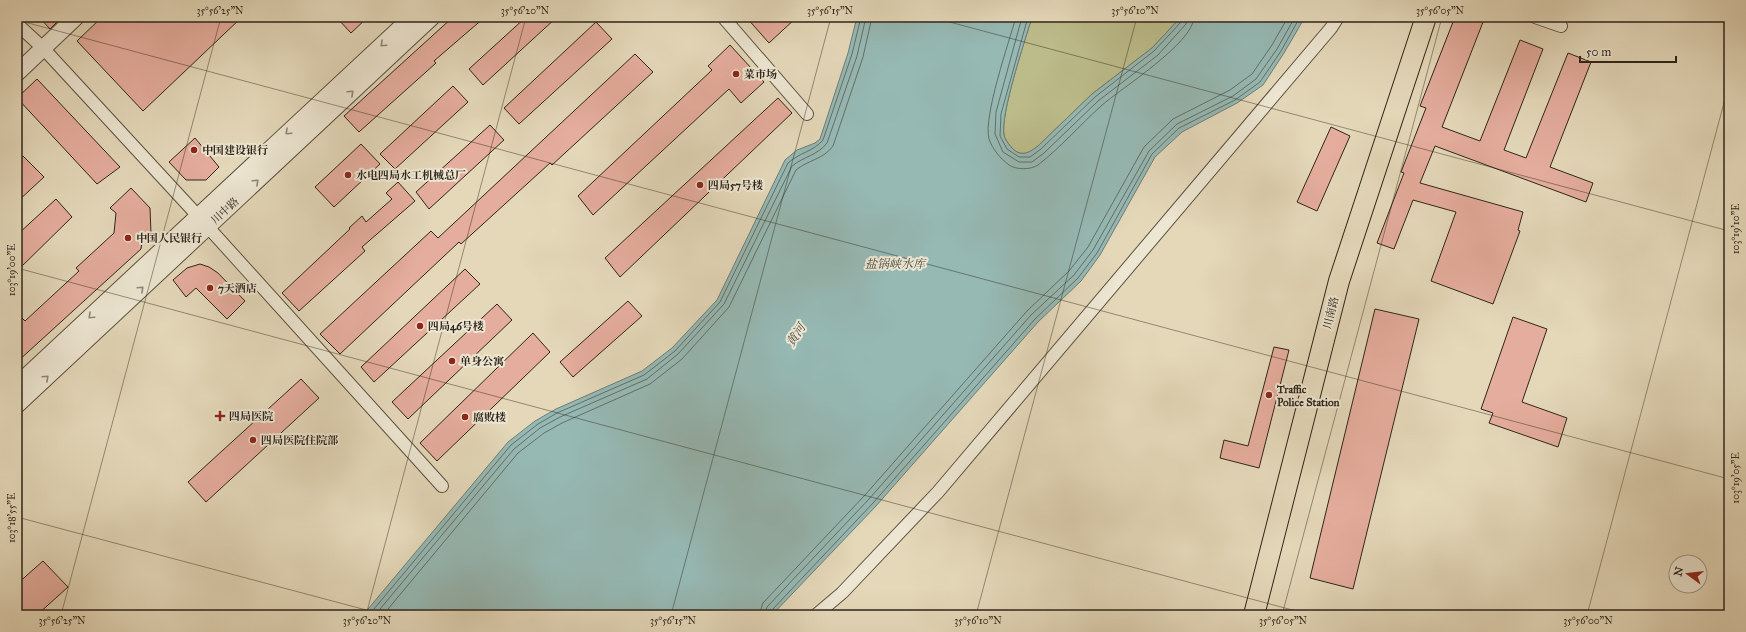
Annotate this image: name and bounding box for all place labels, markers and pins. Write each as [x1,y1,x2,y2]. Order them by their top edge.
place label: 菜市场 [744,68,777,81]
marker: 菜市场 [731,69,741,79]
place label: 中国建设银行 [202,144,268,157]
marker: 中国建设银行 [189,145,199,155]
place label: 水电四局水工机械总厂 [356,169,466,182]
marker: 水电四局水工机械总厂 [343,170,353,180]
place label: 四局57号楼 [708,179,763,192]
marker: 四局57号楼 [695,180,705,190]
place label: 中国人民银行 [136,232,202,245]
marker: 中国人民银行 [123,233,133,243]
place label: 7天酒店 [218,282,257,295]
marker: 7天酒店 [205,283,215,293]
place label: 四局46号楼 [428,320,484,334]
marker: 四局46号楼 [415,321,425,331]
place label: 单身公寓 [460,355,504,368]
marker: 单身公寓 [447,356,457,366]
place label: Traffic Police Station [1276,383,1340,409]
marker: Traffic Police Station [1264,390,1274,400]
marker: 四局医院 [214,410,226,422]
place label: 四局医院 [229,410,274,423]
place label: 腐败楼 [473,411,506,424]
marker: 腐败楼 [460,412,470,422]
place label: 四局医院住院部 [261,434,339,447]
marker: 四局医院住院部 [248,435,258,445]

